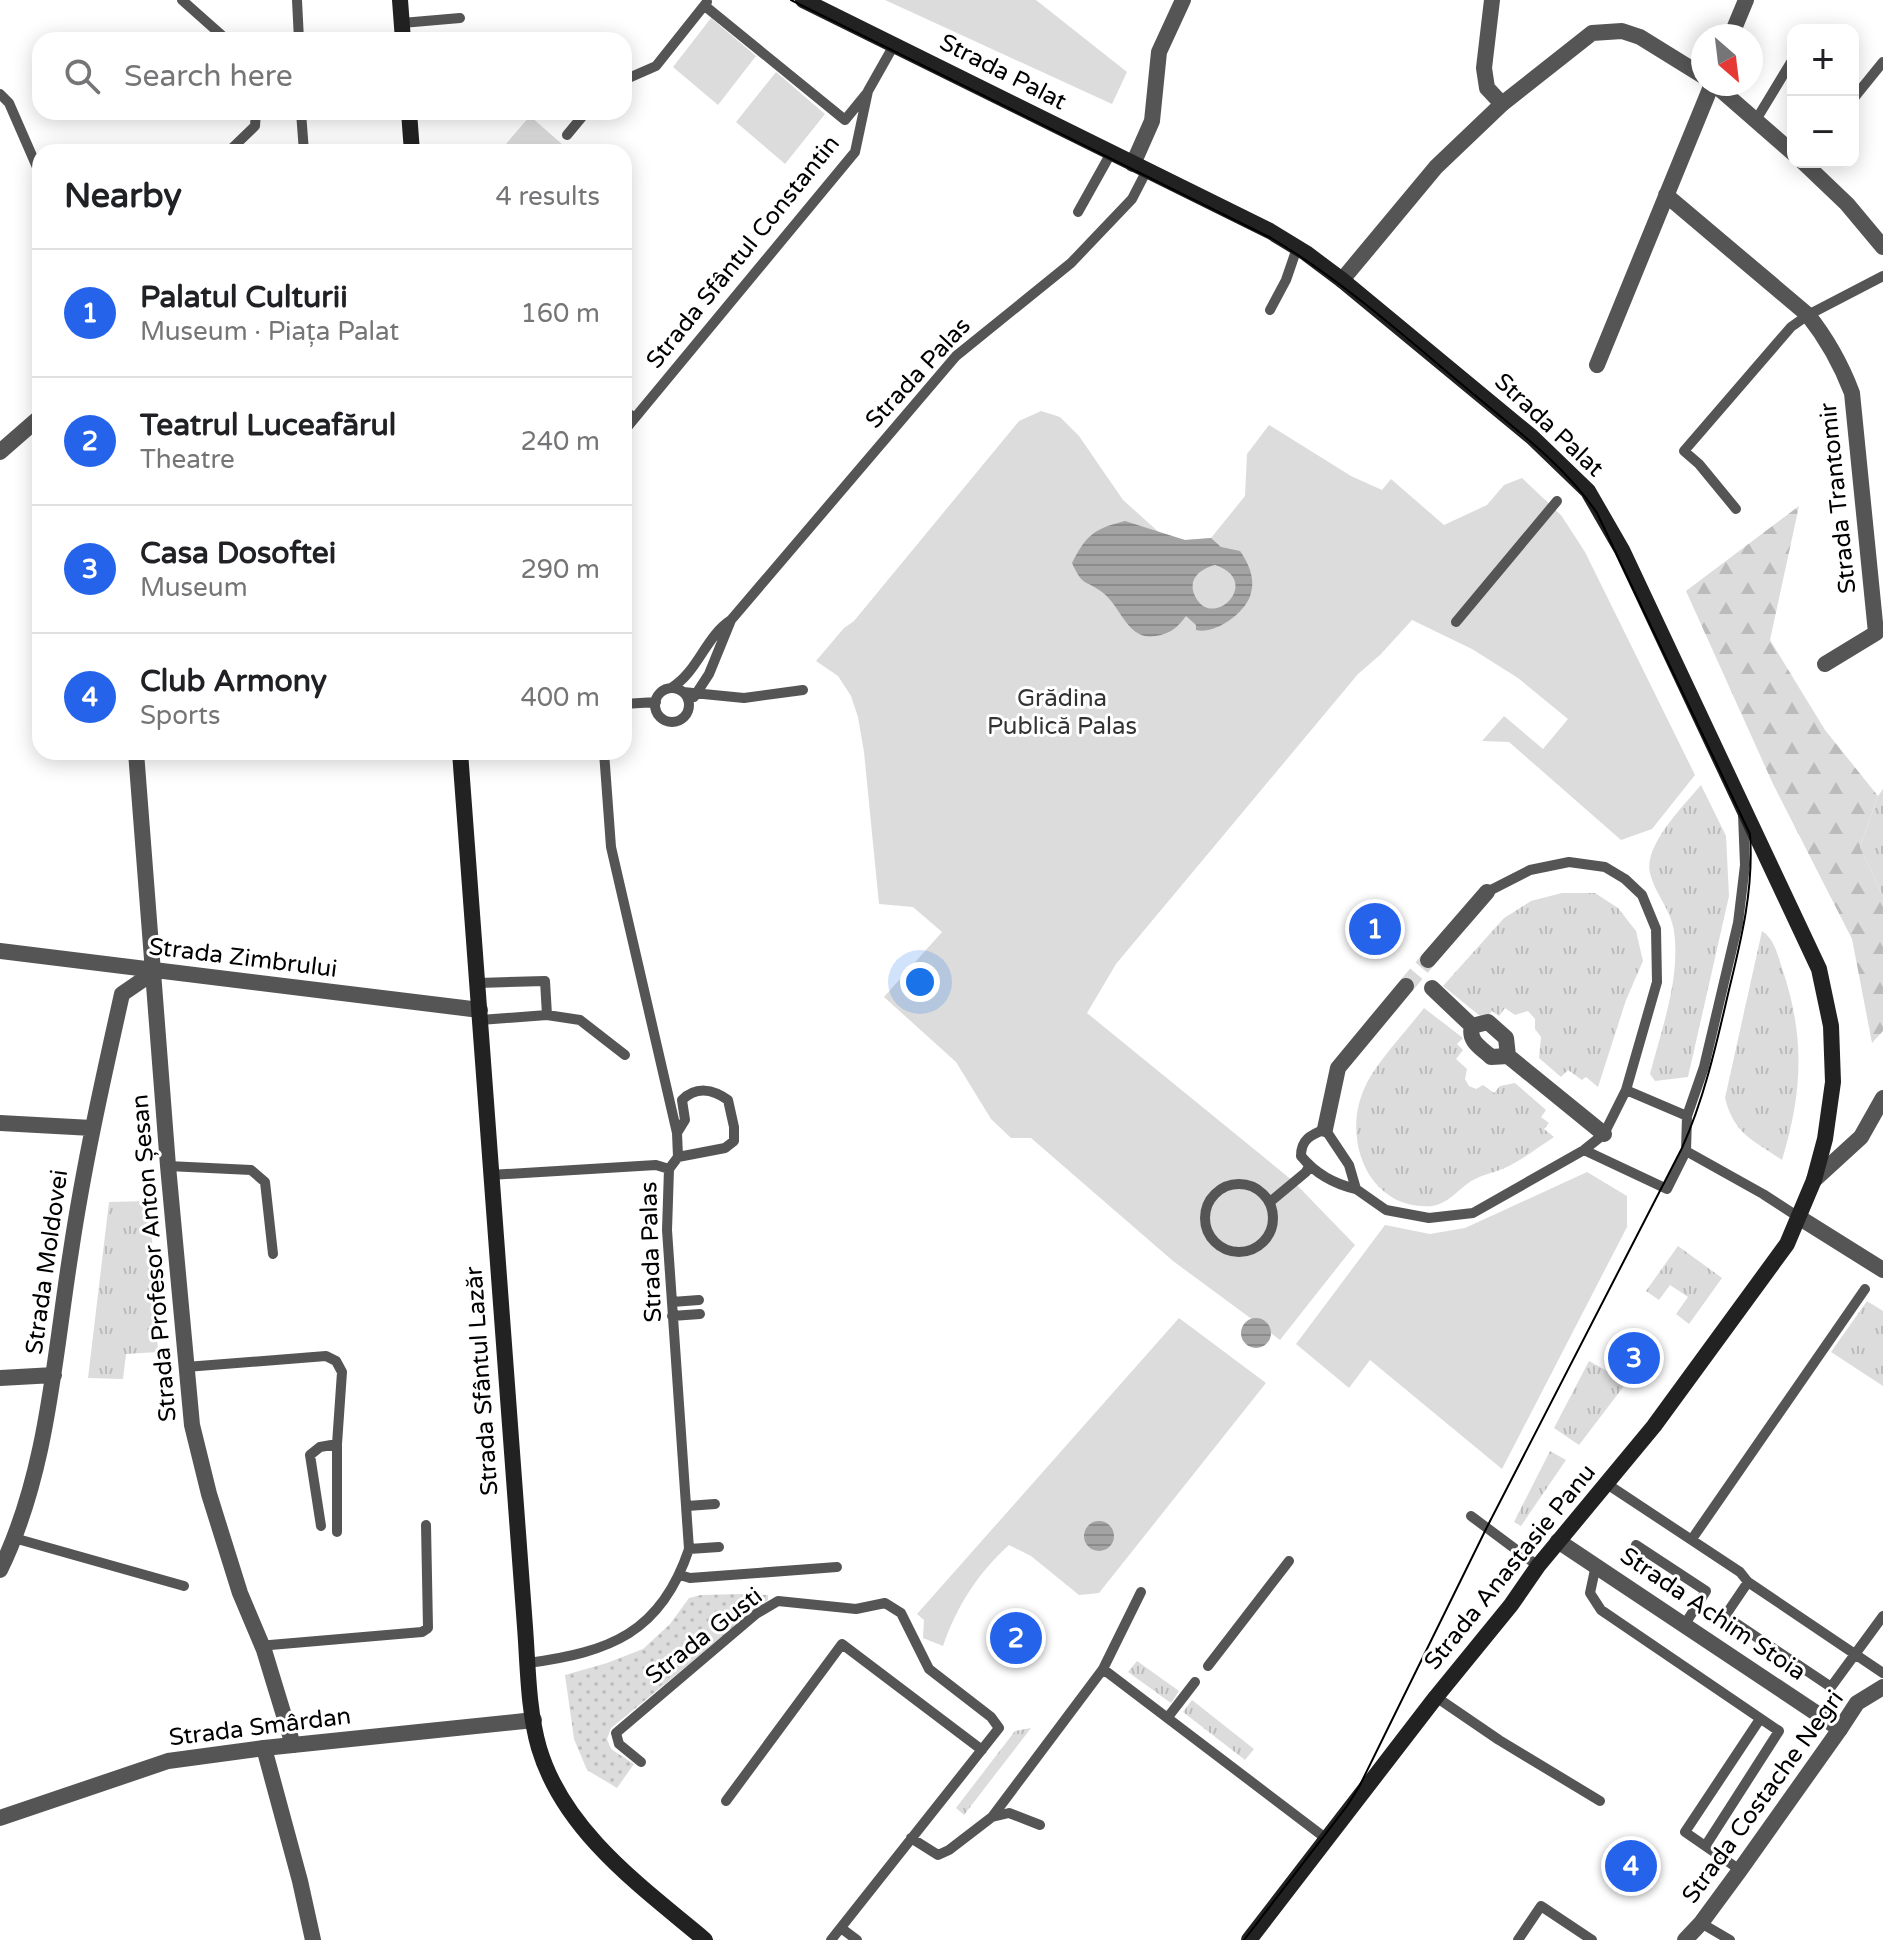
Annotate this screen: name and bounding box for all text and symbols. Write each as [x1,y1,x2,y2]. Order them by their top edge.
north arrow [1691,24,1763,96]
map controls [1787,24,1859,168]
button: + [1787,24,1859,96]
street label: Strada Palat [935,28,1071,116]
search box [32,32,632,120]
icon: search [60,54,104,98]
text: Search here [124,58,293,95]
button: − [1787,96,1859,168]
street label: Strada Sfântul Constantin [640,130,846,374]
text: Nearby [64,176,182,217]
text: 4 results [495,181,600,212]
text: Palatul Culturii [140,279,348,316]
text: 1 [82,298,98,329]
text: 160 m [520,298,600,329]
street label: Strada Palas [859,312,977,434]
text: Museum · Piața Palat [140,316,399,347]
street label: Strada Palat [1489,367,1609,483]
street label: Strada Trantomir [1813,400,1862,595]
text: Teatrul Luceafărul [140,407,396,444]
text: 2 [82,426,98,457]
text: 240 m [520,426,600,457]
text: Theatre [140,444,235,475]
text: Casa Dosoftei [140,535,336,572]
text: 3 [82,554,98,585]
text: 290 m [520,554,600,585]
text: Museum [140,572,248,603]
text: Club Armony [140,663,327,700]
text: 4 [82,682,98,713]
text: 400 m [520,682,600,713]
park label: Grădina Publică Palas [987,684,1137,741]
text: Sports [140,700,220,731]
pin: 1 [1349,899,1401,959]
street label: Strada Zimbrului [147,932,339,984]
your location [900,962,940,1002]
street label: Strada Profesor Anton Șesan [125,1093,183,1423]
street label: Strada Moldovei [20,1168,74,1356]
street label: Strada Palas [634,1181,668,1323]
street label: Strada Sfântul Lazăr [459,1265,504,1497]
pin: 3 [1608,1328,1660,1388]
street label: Strada Anastasie Panu [1418,1458,1602,1676]
street label: Strada Achim Stoia [1615,1541,1811,1687]
street label: Strada Gusti [640,1581,768,1691]
pin: 2 [990,1608,1042,1668]
street label: Strada Costache Negri [1676,1685,1850,1909]
street label: Strada Smârdan [167,1701,353,1753]
pin: 4 [1605,1836,1657,1896]

